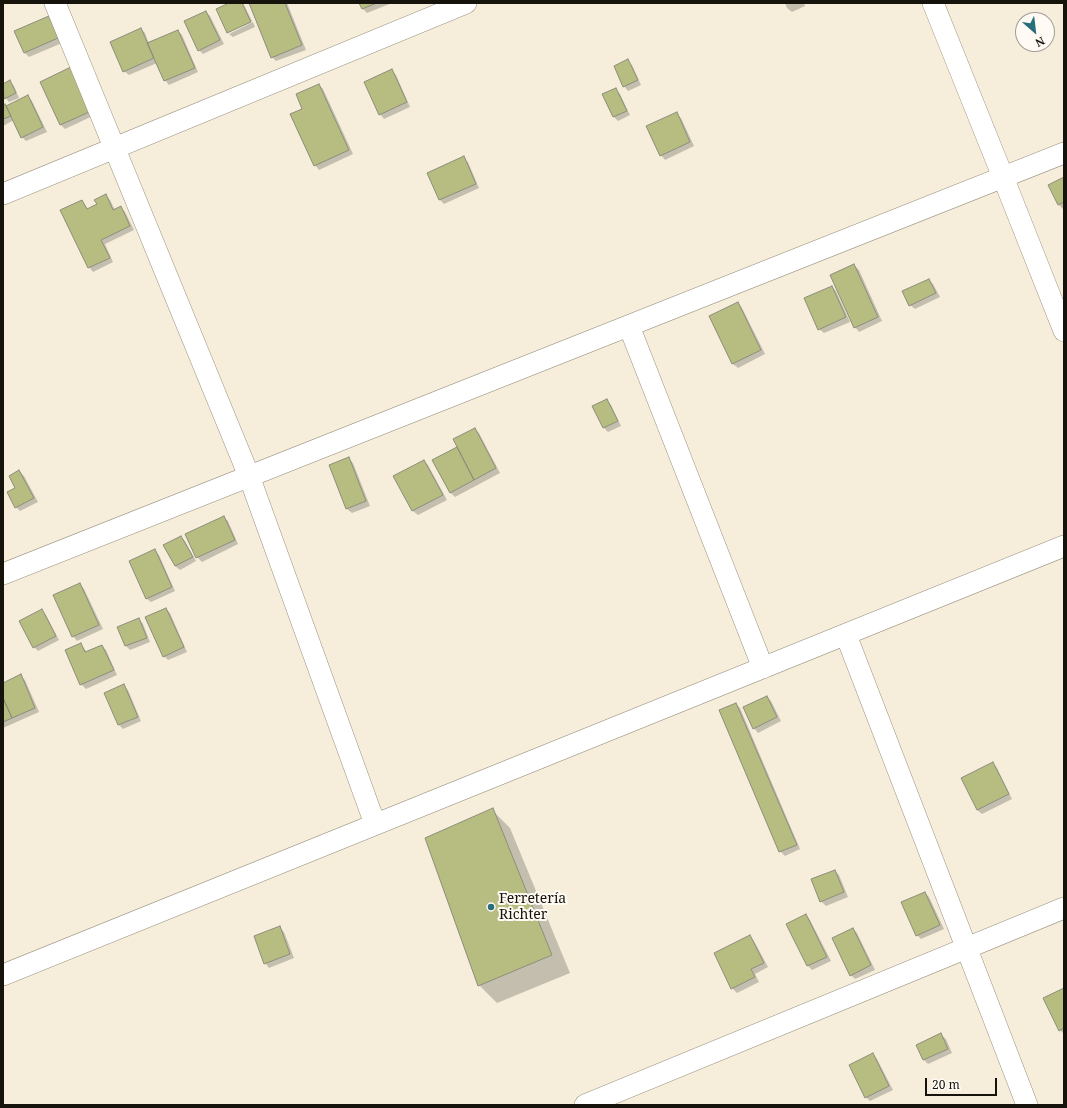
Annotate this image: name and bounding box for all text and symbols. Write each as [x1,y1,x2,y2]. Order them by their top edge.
north arrow [1015,12,1055,52]
text: N [1033,33,1048,51]
place label: Ferretería Richter [499,891,566,924]
marker: Ferretería Richter [486,902,496,912]
scale bar [927,1070,999,1096]
text: 20 m [932,1076,960,1093]

